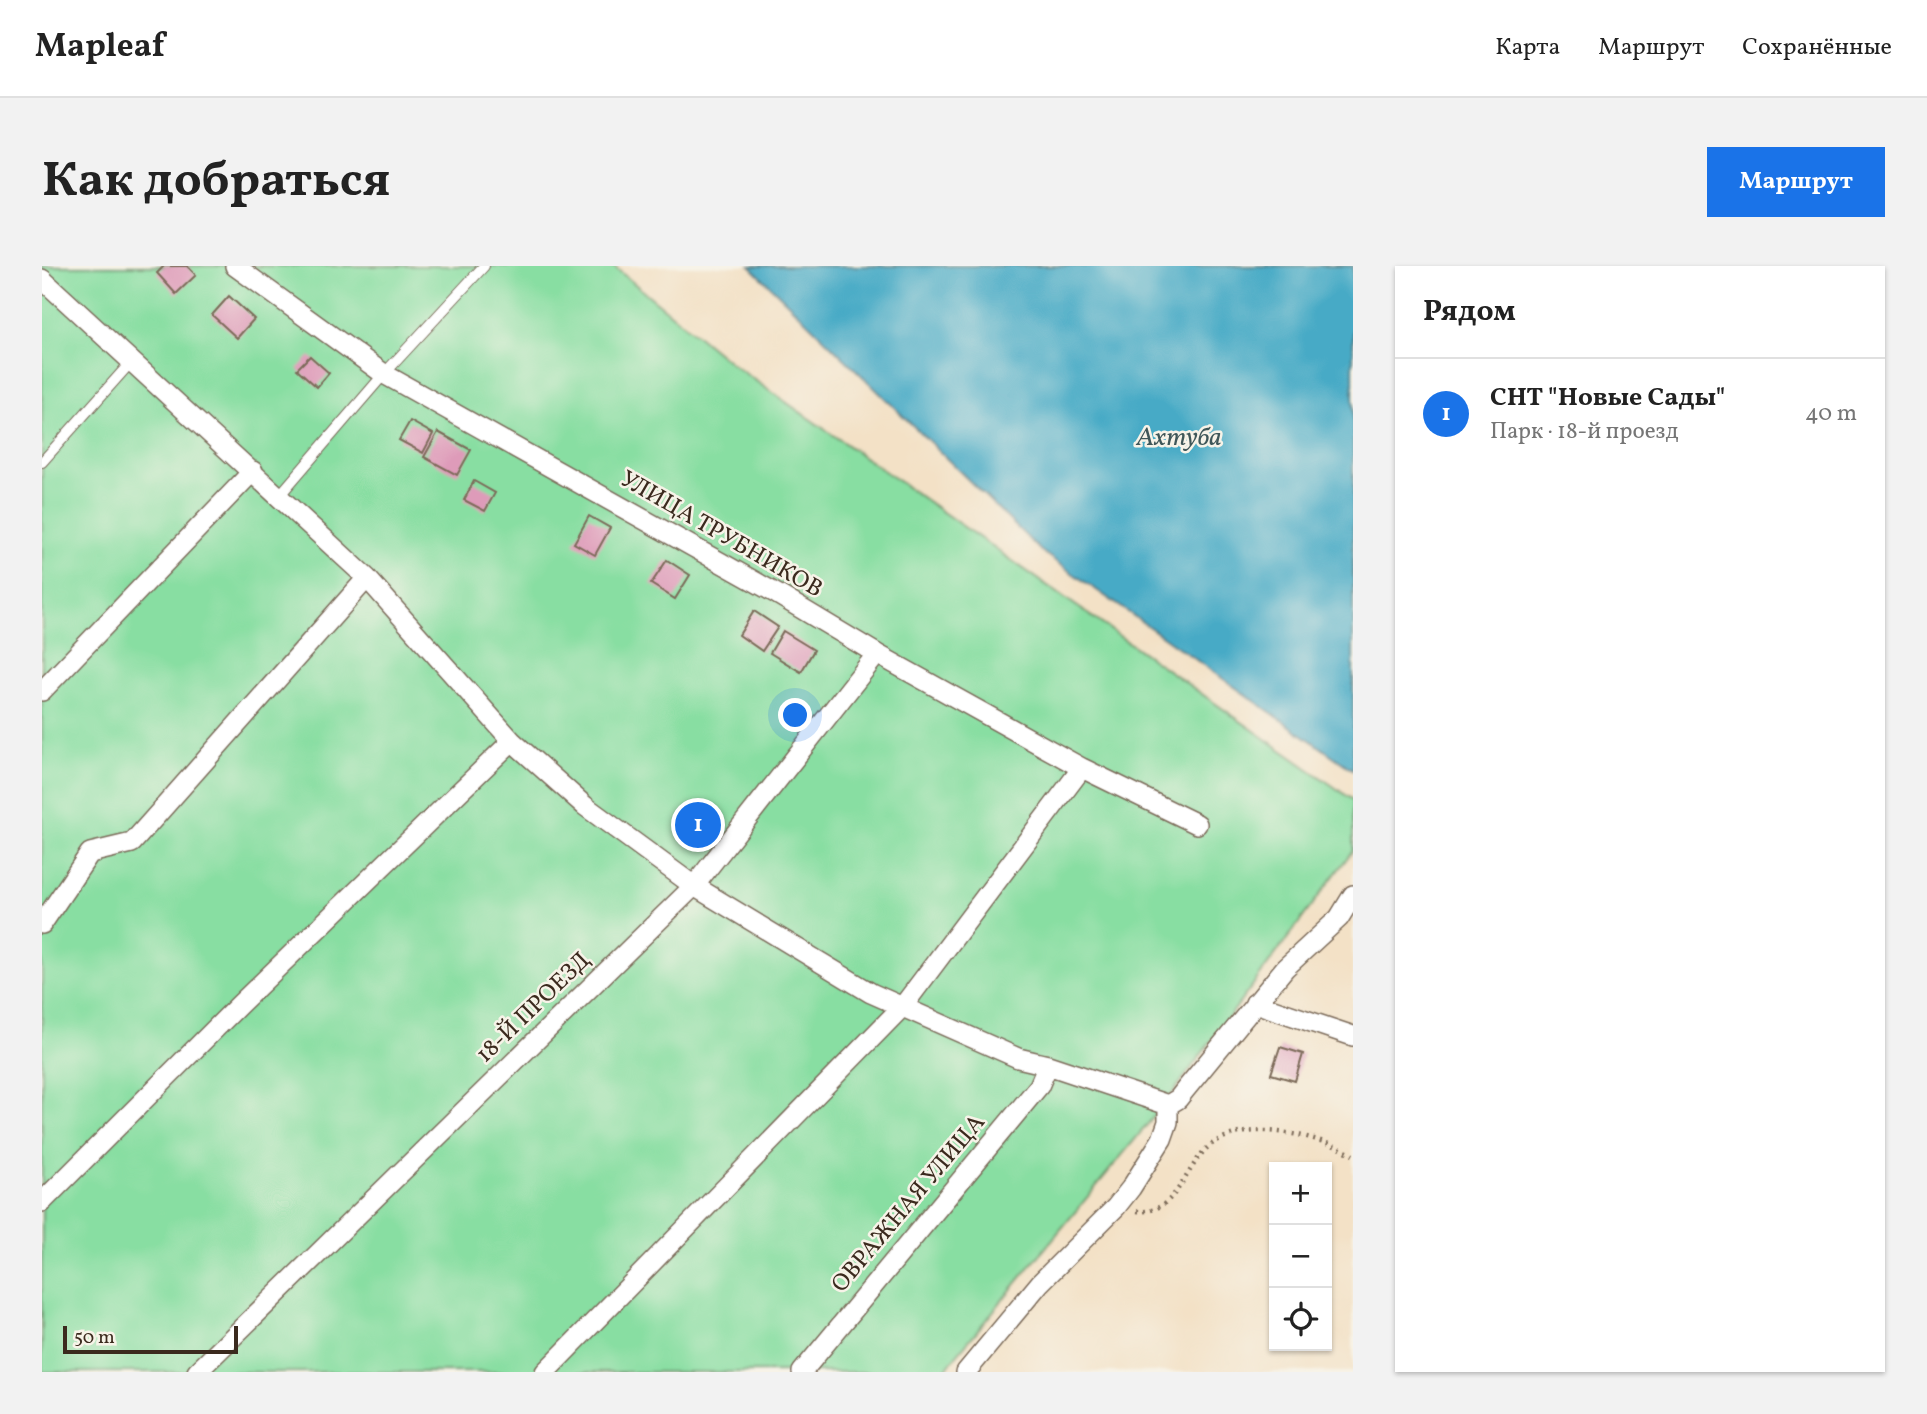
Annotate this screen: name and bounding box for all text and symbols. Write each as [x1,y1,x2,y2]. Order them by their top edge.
text: Mapleaf [35,25,165,71]
text: Карта [1495,31,1560,65]
text: Маршрут [1598,31,1704,65]
text: Сохранённые [1742,31,1892,65]
button: Маршрут [1707,147,1885,217]
text: Как добраться [42,148,390,217]
text: Рядом [1423,291,1516,333]
text: СНТ "Новые Сады" [1490,380,1725,416]
text: 1 [1441,398,1451,430]
text: 40 m [1805,398,1857,430]
text: Парк · 18-й проезд [1490,416,1679,448]
water label: Ахтуба [1135,420,1222,456]
street label: УЛИЦА ТРУБНИКОВ [613,463,829,607]
your location [778,698,812,732]
pin: 1 [675,799,721,851]
street label: 18-Й ПРОЕЗД [469,944,599,1072]
street label: ОВРАЖНАЯ УЛИЦА [824,1107,994,1301]
map controls [1269,1162,1332,1351]
button: + [1269,1162,1332,1225]
button: − [1269,1225,1332,1288]
button: locate [1269,1288,1332,1351]
scale bar [63,1323,238,1355]
text: 50 m [74,1325,115,1351]

